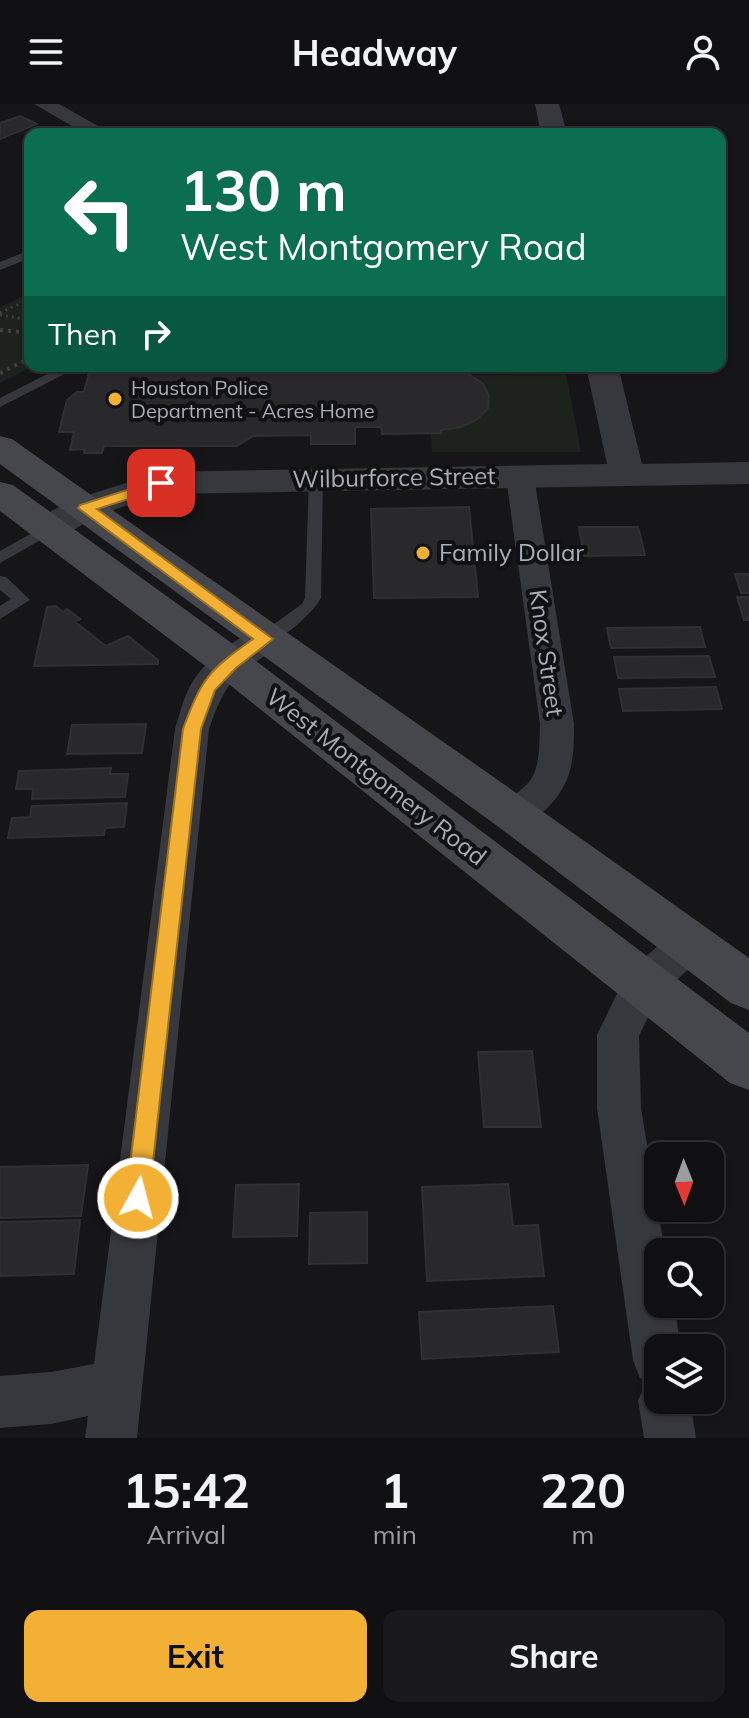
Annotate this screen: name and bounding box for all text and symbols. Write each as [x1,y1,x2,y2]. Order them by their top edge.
icon: menu [24,30,68,74]
text: Headway [292,30,457,75]
icon: person [681,30,725,74]
text: 130 m [180,155,347,225]
icon: left [48,160,152,264]
text: West Montgomery Road [180,224,587,269]
icon: right [134,312,178,356]
text: Then [48,315,118,353]
place label: Houston Police Department - Acres Home [131,375,375,423]
marker: Houston Police Department - Acres Home [106,390,124,408]
pin [127,449,195,517]
street label: Wilburforce Street [292,460,496,494]
icon: arrive [139,461,183,505]
place label: Family Dollar [439,537,584,567]
marker: Family Dollar [414,544,432,562]
street label: Knox Street [523,587,571,718]
street label: West Montgomery Road [261,681,493,871]
north arrow [644,1142,724,1222]
map controls [644,1142,724,1414]
position arrow [96,1156,180,1240]
button: search [644,1238,724,1318]
button: layers [644,1334,724,1414]
text: 15:42 [123,1460,250,1520]
text: 1 [380,1460,409,1520]
text: 220 [540,1460,626,1520]
text: Arrival [147,1518,226,1551]
text: min [373,1518,417,1551]
text: m [572,1518,594,1551]
button: Exit [24,1610,367,1702]
button: Share [383,1610,725,1702]

